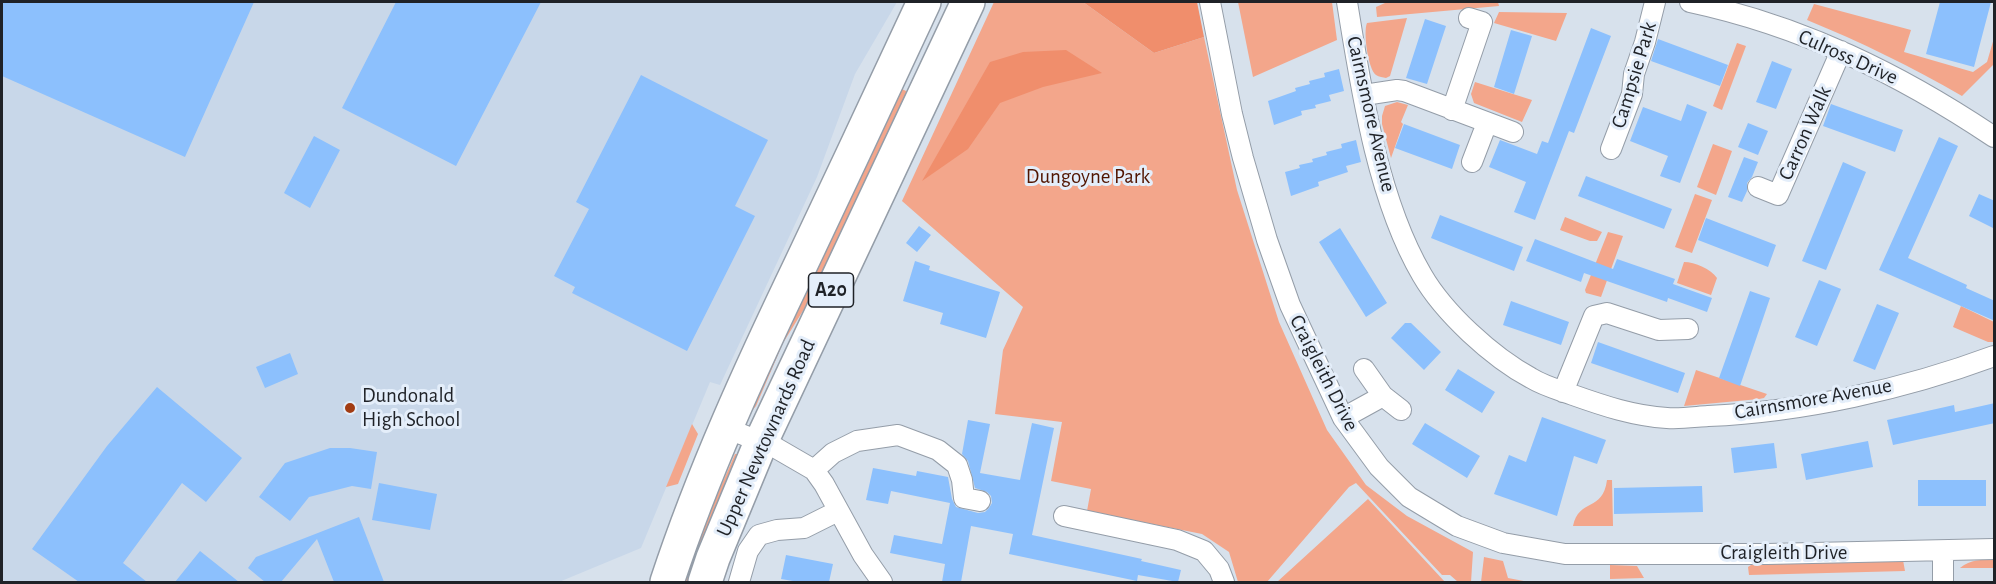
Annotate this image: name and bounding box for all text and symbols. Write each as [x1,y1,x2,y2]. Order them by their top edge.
street label: Campsie Park [1606,19,1662,131]
street label: Culross Drive [1794,24,1902,90]
street label: Cairnsmore Avenue [1341,34,1401,194]
street label: Carron Walk [1773,82,1837,184]
park label: Dungoyne Park [1026,164,1150,190]
road number: A20 [808,273,854,307]
street label: Craigleith Drive [1284,311,1364,435]
street label: Upper Newtownards Road [711,335,821,541]
street label: Cairnsmore Avenue [1732,373,1894,425]
place label: Dundonald High School [362,383,460,433]
marker: Dundonald High School [343,401,357,415]
street label: Craigleith Drive [1721,540,1847,566]

